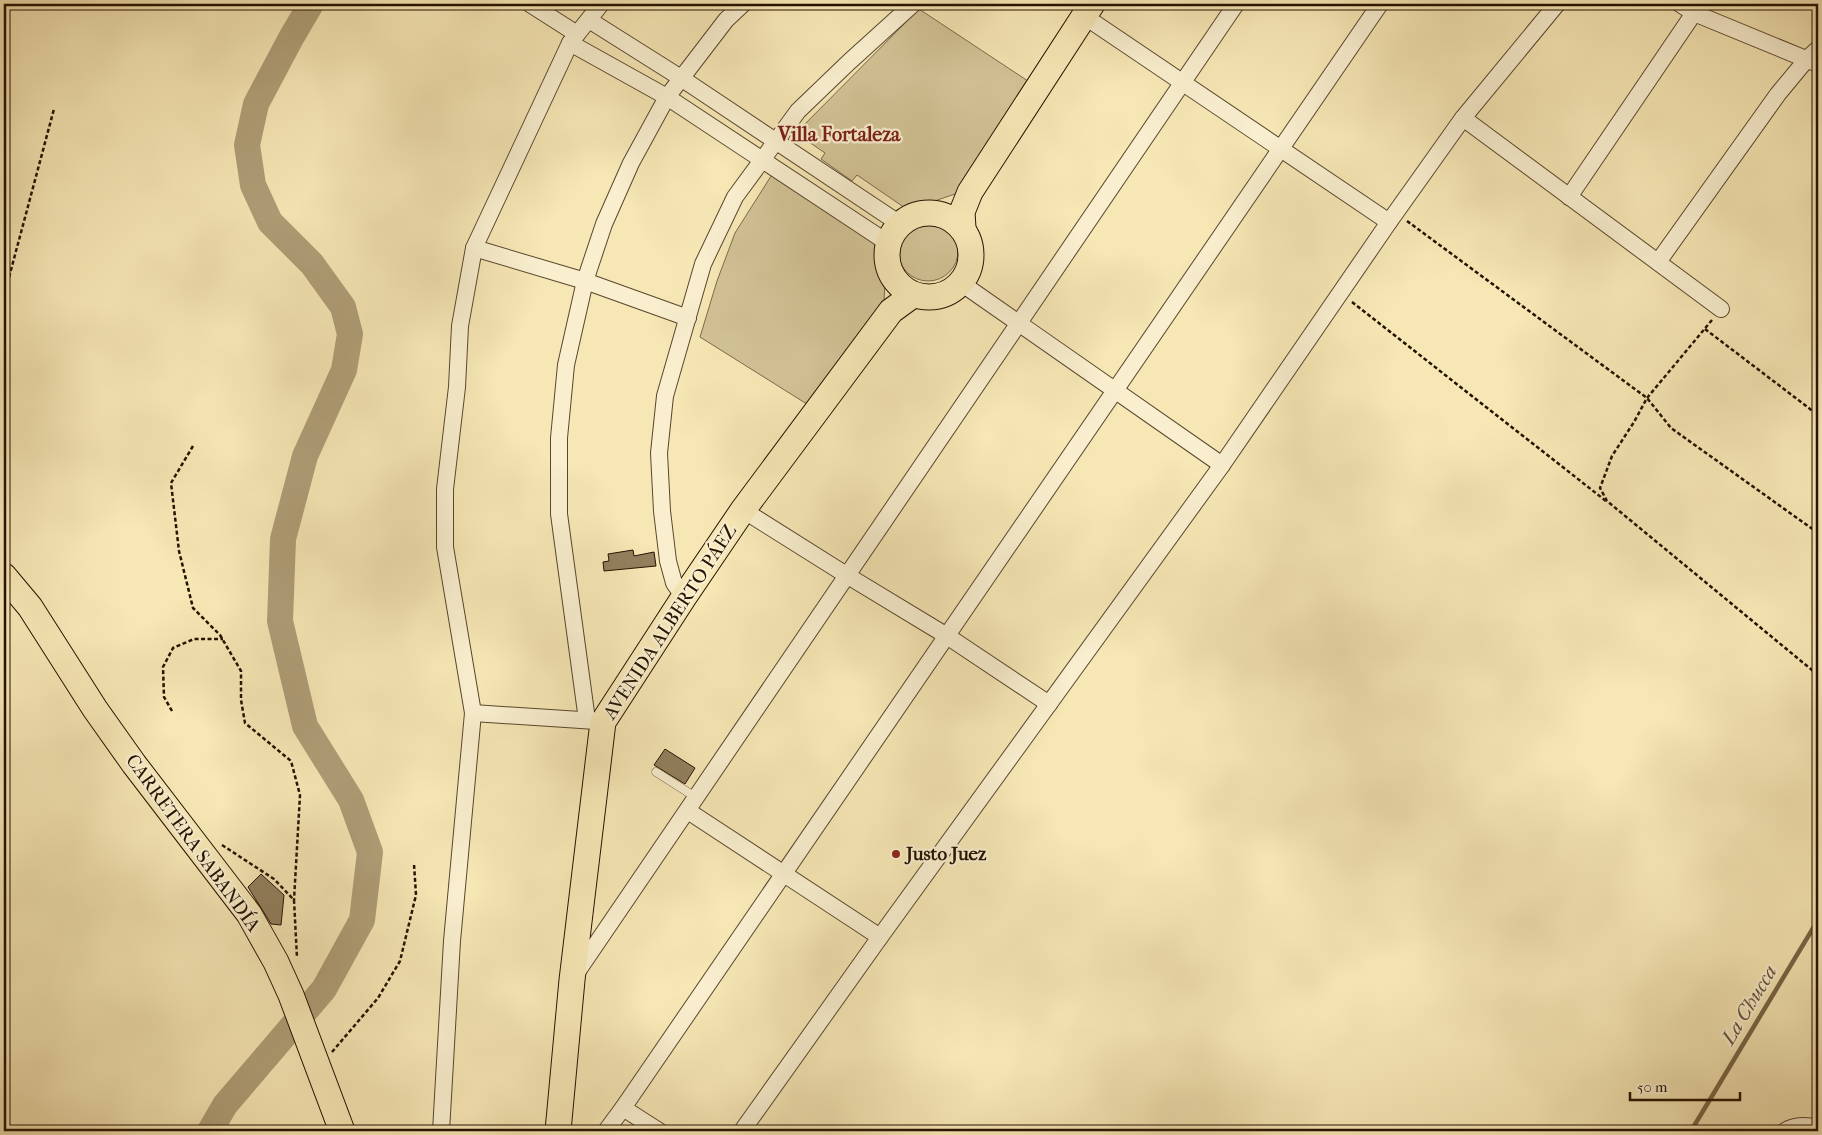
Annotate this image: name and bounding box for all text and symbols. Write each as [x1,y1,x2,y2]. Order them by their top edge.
district label: Villa Fortaleza [777,123,901,146]
street label: AVENIDA ALBERTO PÁEZ [598,520,741,724]
street label: CARRETERA SABANDÍA [121,750,265,937]
place label: Justo Juez [904,843,987,865]
marker: Justo Juez [890,848,902,860]
water label: La Chucca [1715,961,1782,1050]
scale bar [1630,1070,1740,1102]
text: 50 m [1637,1078,1668,1096]

